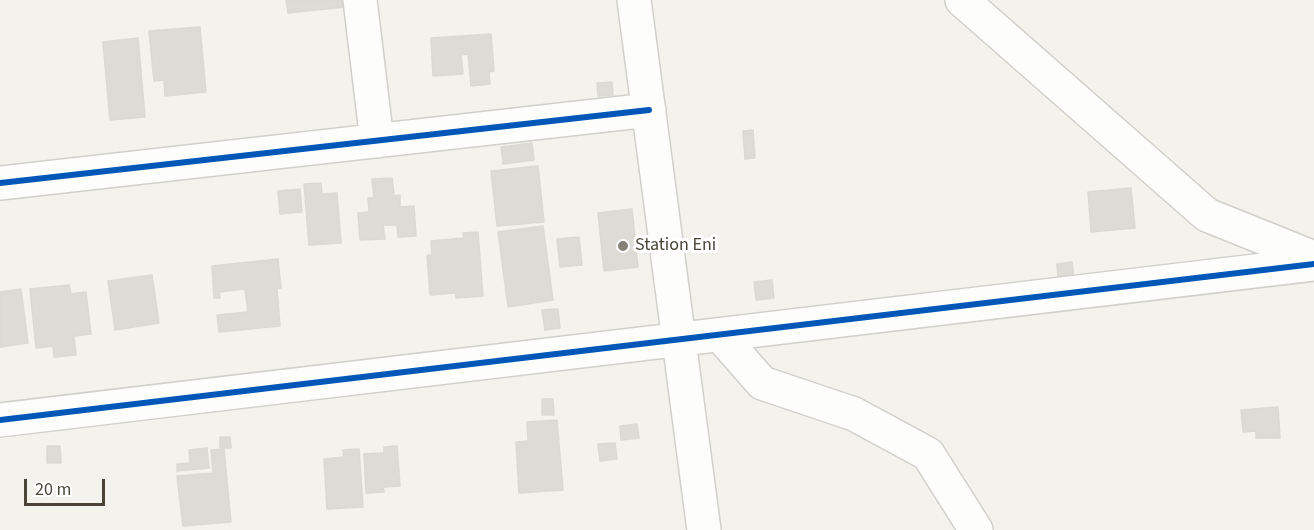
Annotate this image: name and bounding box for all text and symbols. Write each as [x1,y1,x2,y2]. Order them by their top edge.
place label: Station Eni [635,235,716,257]
marker: Station Eni [616,239,630,253]
scale bar [27,467,108,505]
text: 20 m [35,477,71,502]

